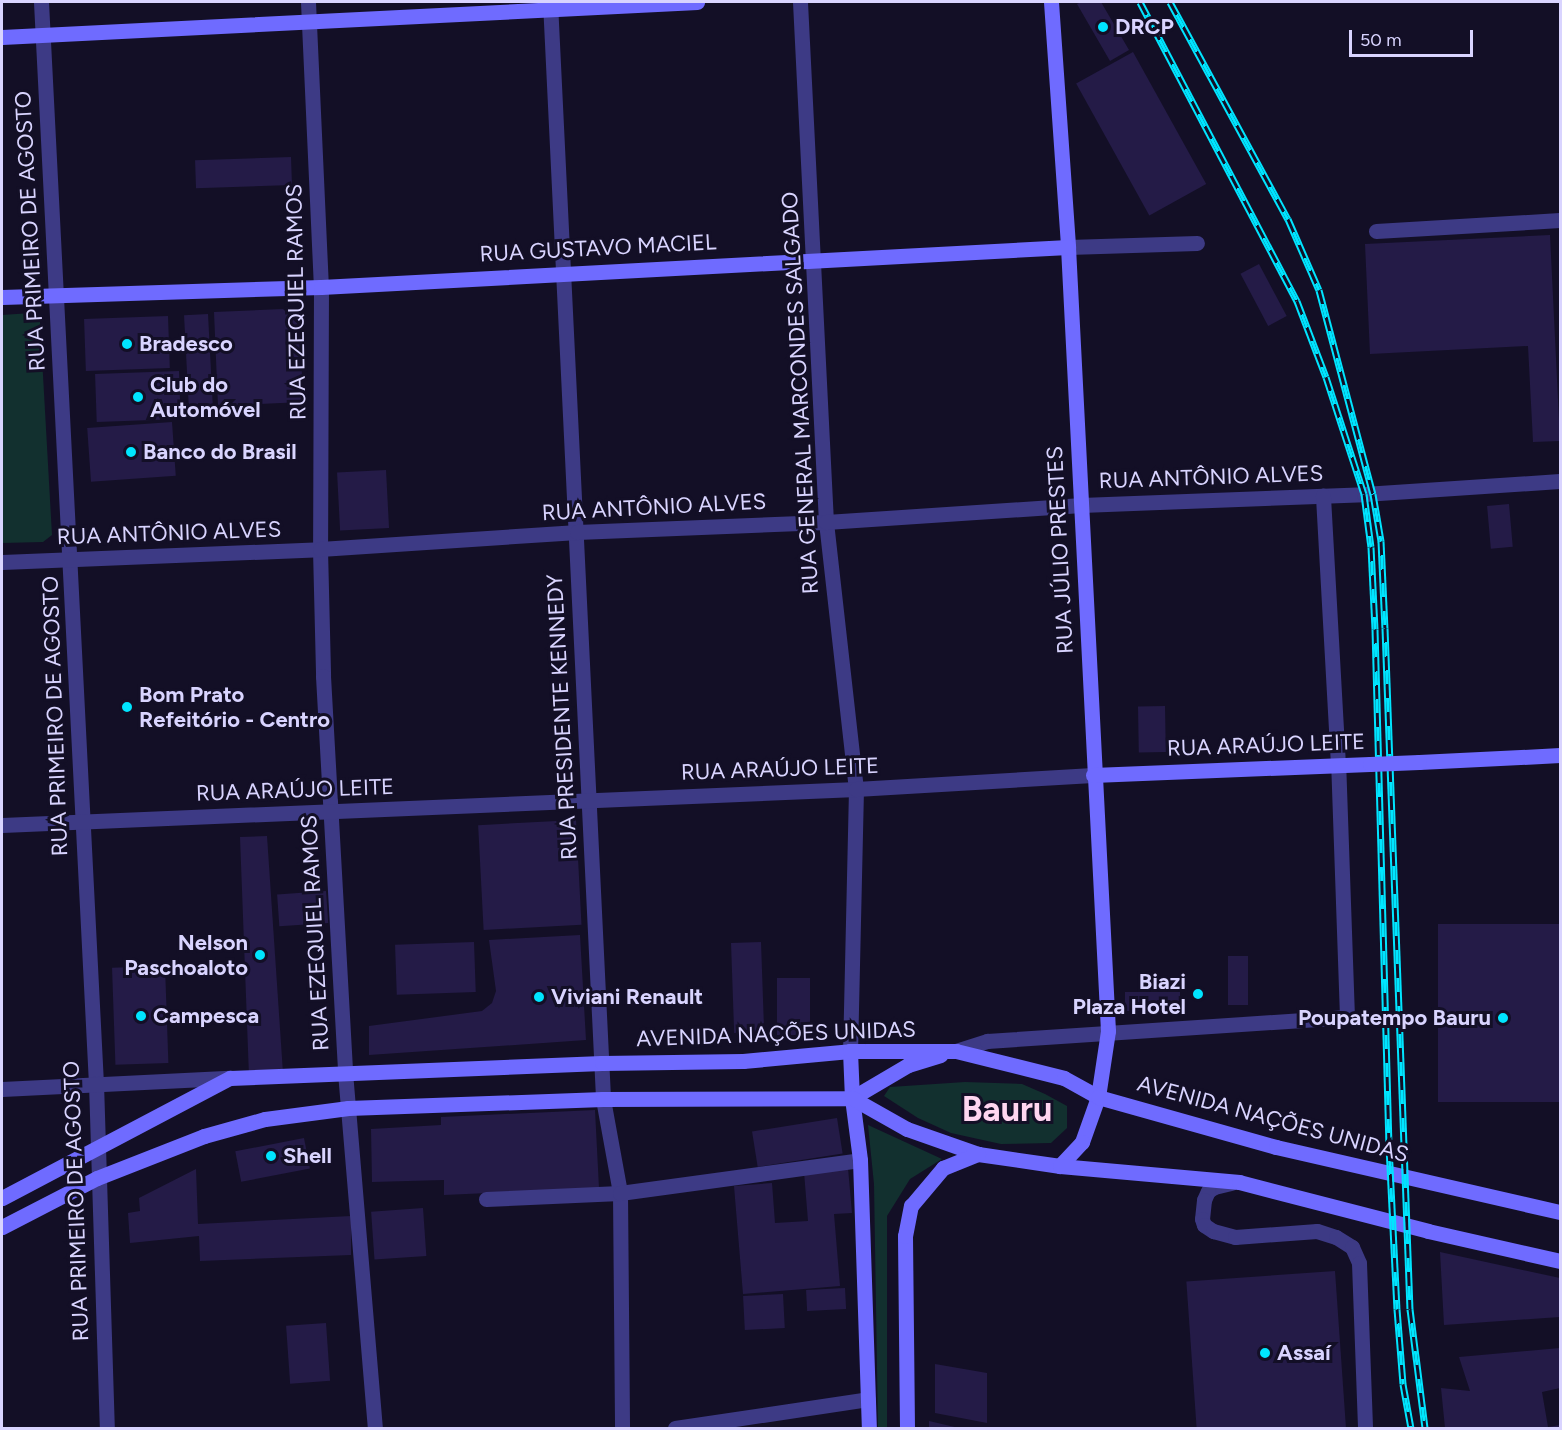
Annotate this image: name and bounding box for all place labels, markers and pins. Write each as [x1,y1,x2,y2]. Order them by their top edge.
place label: DRCP [1115,14,1174,40]
marker: DRCP [1096,20,1110,34]
place label: Bradesco [139,331,233,357]
marker: Bradesco [120,337,134,351]
place label: Club do Automóvel [150,371,261,422]
marker: Club do Automóvel [131,390,145,404]
place label: Banco do Brasil [143,439,297,465]
marker: Banco do Brasil [124,445,138,459]
place label: Bom Prato Refeitório - Centro [139,681,330,732]
marker: Bom Prato Refeitório - Centro [120,700,134,714]
place label: Nelson Paschoaloto [124,929,248,980]
marker: Nelson Paschoaloto [253,948,267,962]
place label: Biazi Plaza Hotel [1073,968,1186,1020]
place label: Viviani Renault [551,984,703,1010]
marker: Biazi Plaza Hotel [1191,987,1205,1001]
marker: Viviani Renault [532,990,546,1004]
place label: Campesca [153,1003,259,1029]
place label: Poupatempo Bauru [1298,1005,1491,1031]
marker: Campesca [134,1009,148,1023]
marker: Poupatempo Bauru [1496,1011,1510,1025]
place label: Shell [283,1143,332,1169]
marker: Shell [264,1149,278,1163]
place label: Assaí [1277,1340,1331,1366]
marker: Assaí [1258,1346,1272,1360]

